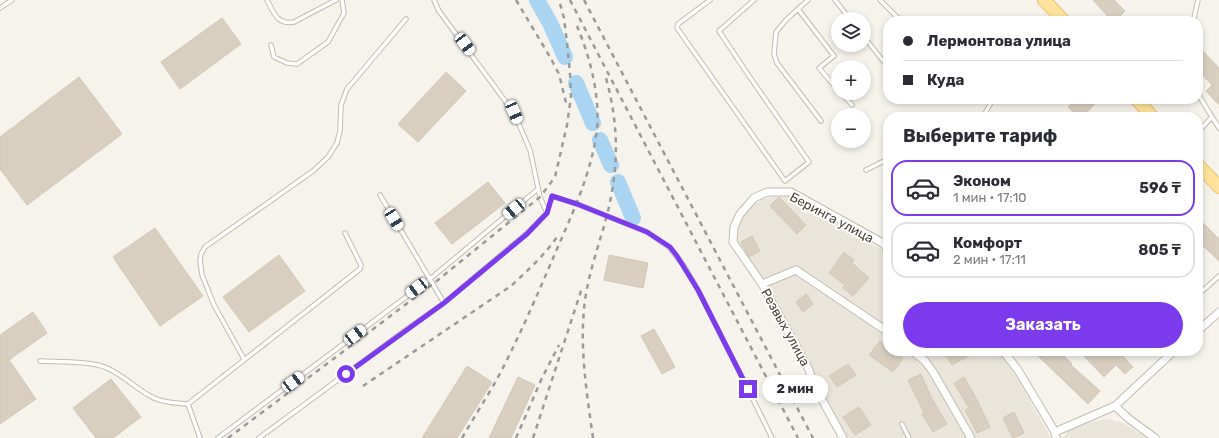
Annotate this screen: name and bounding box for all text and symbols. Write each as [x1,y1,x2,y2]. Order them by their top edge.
map controls [831,12,871,148]
button: layers [831,12,871,52]
car [453,31,477,57]
text: Лермонтова улица [927,32,1071,50]
button: + [831,60,871,100]
text: Куда [927,71,964,89]
car [504,99,524,125]
button: − [831,108,871,148]
text: Выберите тариф [903,125,1057,147]
icon: car [905,170,941,206]
text: Эконом [953,172,1011,190]
text: 596 ₸ [1139,179,1181,197]
street label: Беринга улица [787,189,876,246]
text: 1 мин · 17:10 [953,190,1027,205]
car [501,197,527,221]
car [383,206,405,232]
icon: car [905,232,941,268]
text: Комфорт [953,234,1022,252]
text: 805 ₸ [1138,241,1181,259]
text: 2 мин · 17:11 [953,252,1026,267]
car [404,276,430,300]
street label: Резвых улица [758,286,813,369]
button: Заказать [903,302,1183,348]
car [342,323,368,347]
route start [337,365,355,383]
car [280,370,306,394]
callout: 2 мин [762,375,828,403]
route end [739,380,757,398]
text: 2 мин [776,381,814,396]

